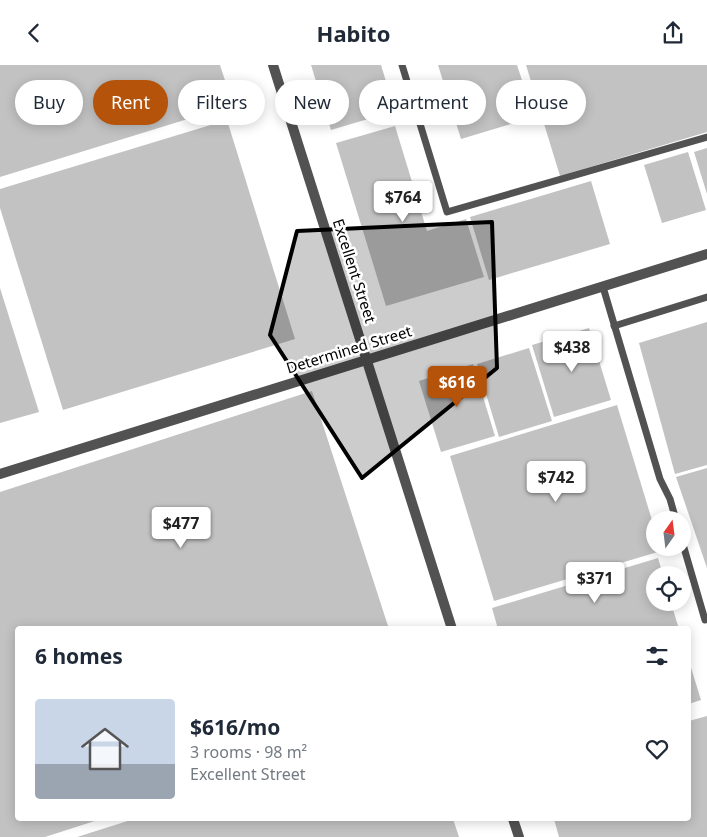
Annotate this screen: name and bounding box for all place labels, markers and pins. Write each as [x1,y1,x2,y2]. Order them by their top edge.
pin: $764 [373,181,433,223]
pin: $438 [542,331,602,373]
pin: $616 [427,365,487,408]
pin: $742 [526,461,586,503]
pin: $477 [151,507,211,549]
pin: $371 [565,561,625,604]

